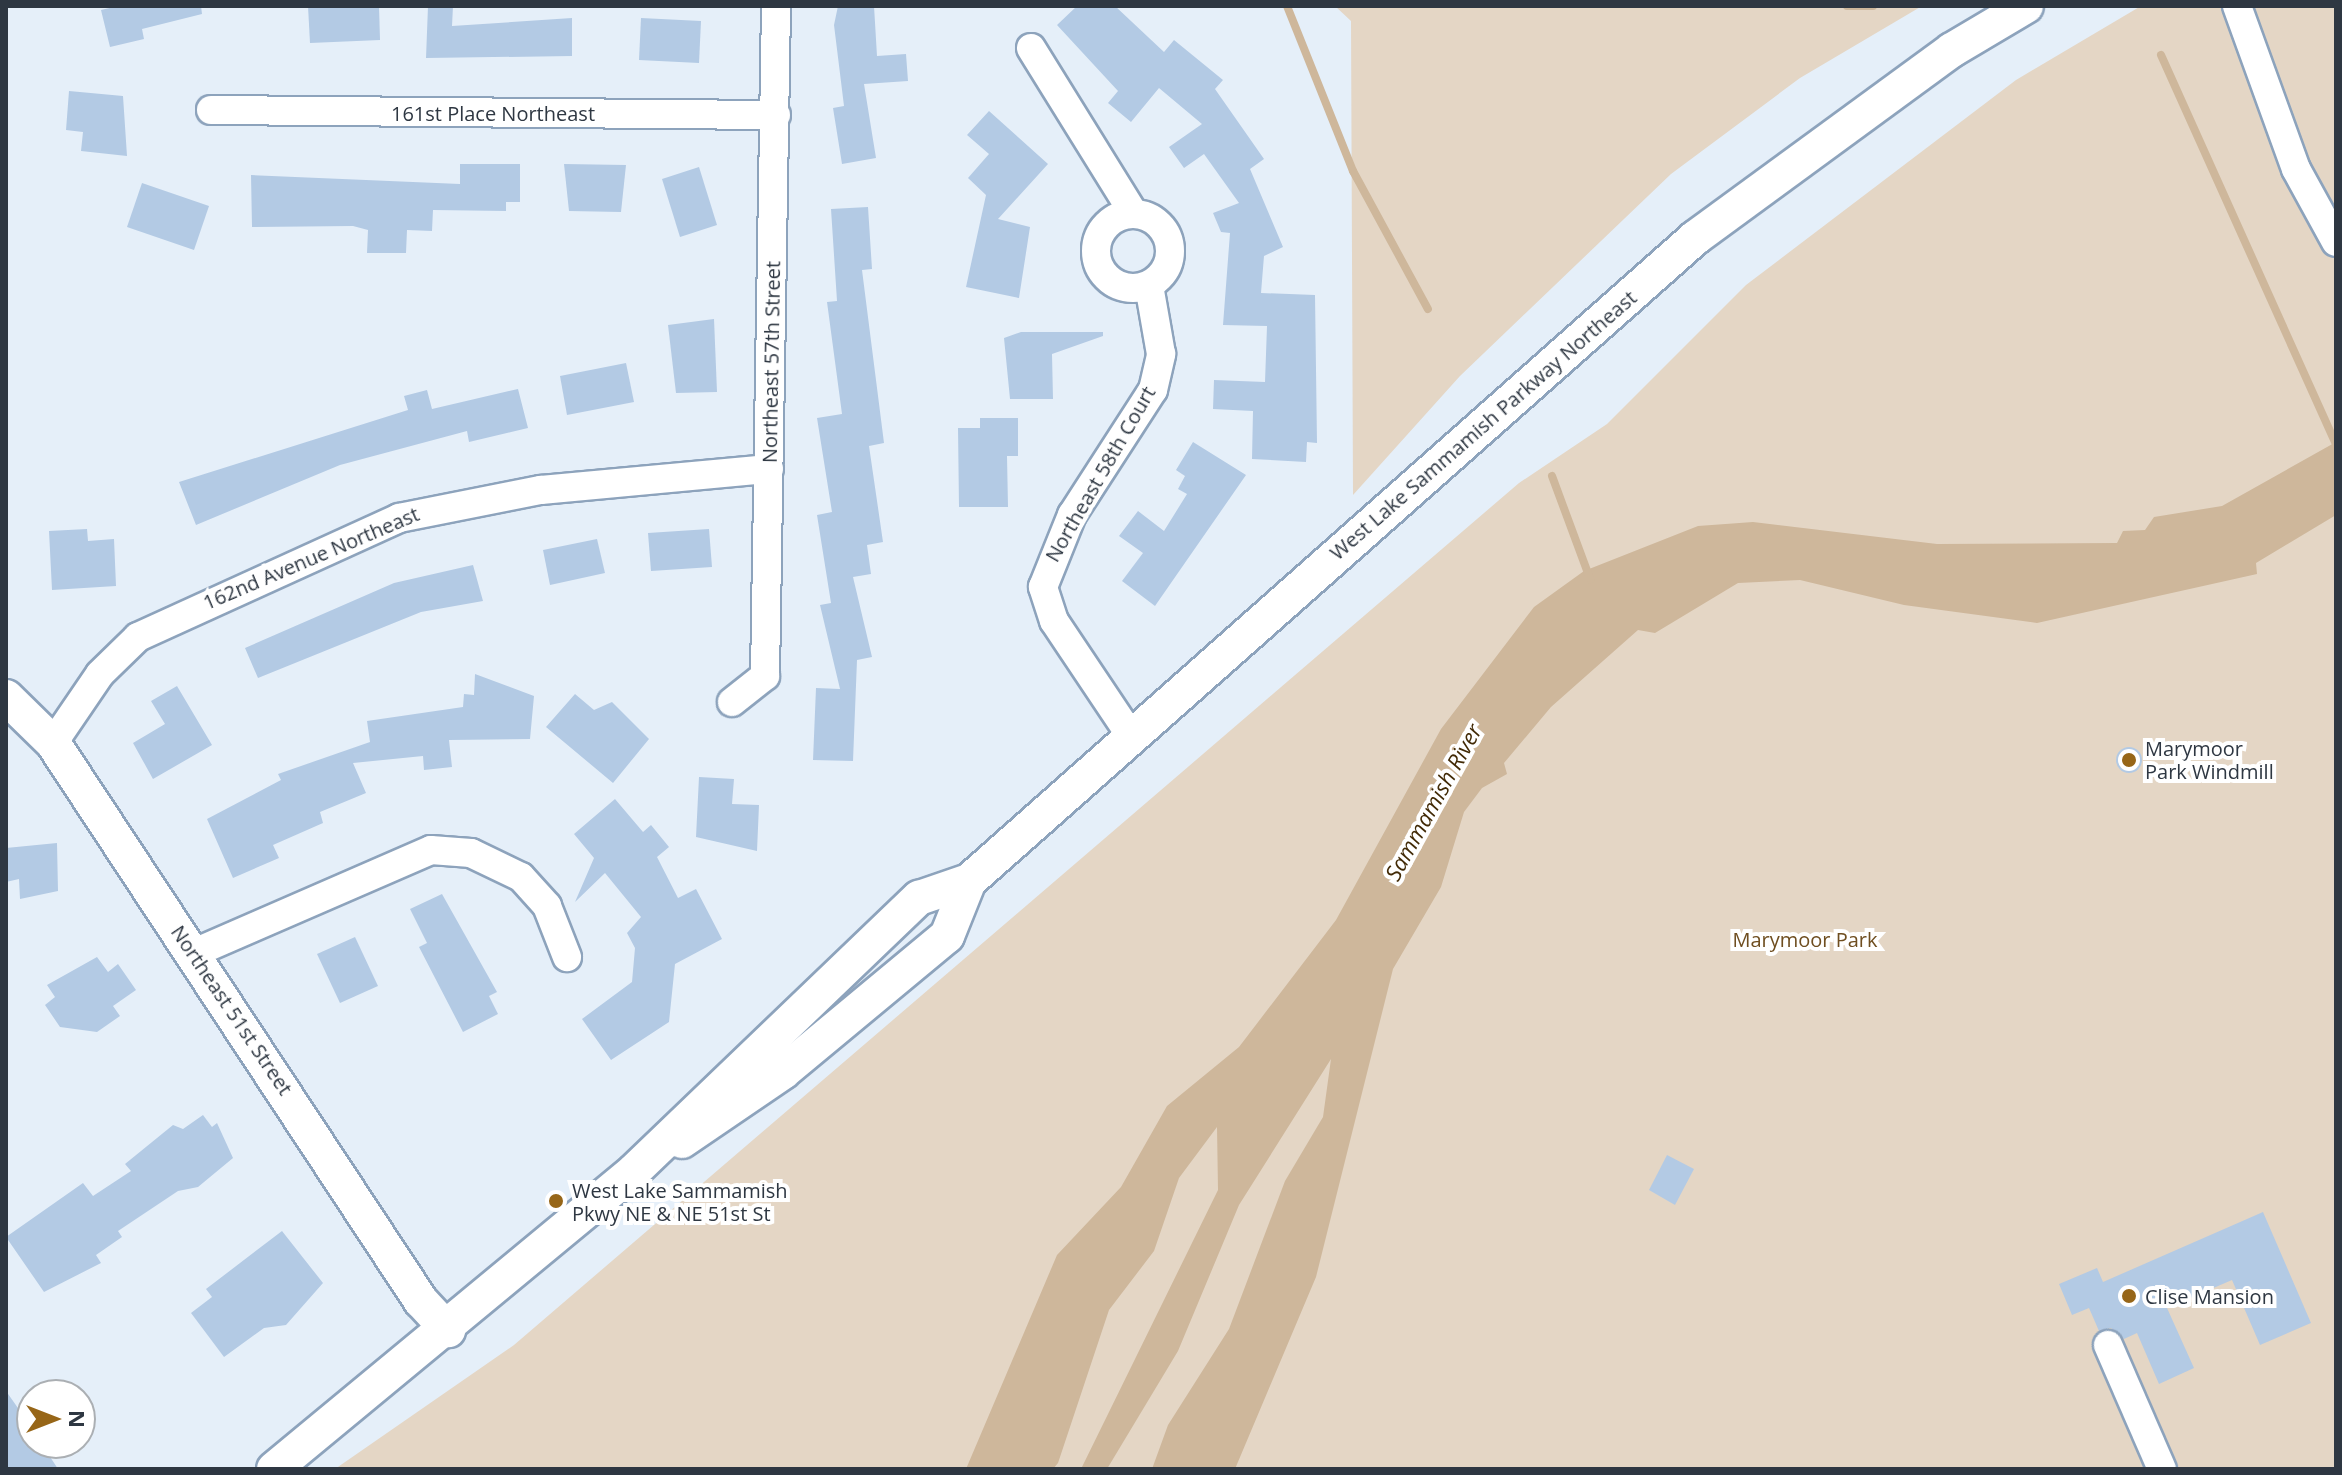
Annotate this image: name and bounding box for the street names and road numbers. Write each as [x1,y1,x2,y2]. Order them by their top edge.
street label: 161st Place Northeast [391,101,595,125]
street label: Northeast 57th Street [757,261,785,463]
street label: West Lake Sammamish Parkway Northeast [1325,285,1641,565]
street label: Northeast 58th Court [1040,382,1160,566]
street label: 162nd Avenue Northeast [199,502,423,614]
street label: Northeast 51st Street [166,921,298,1099]

